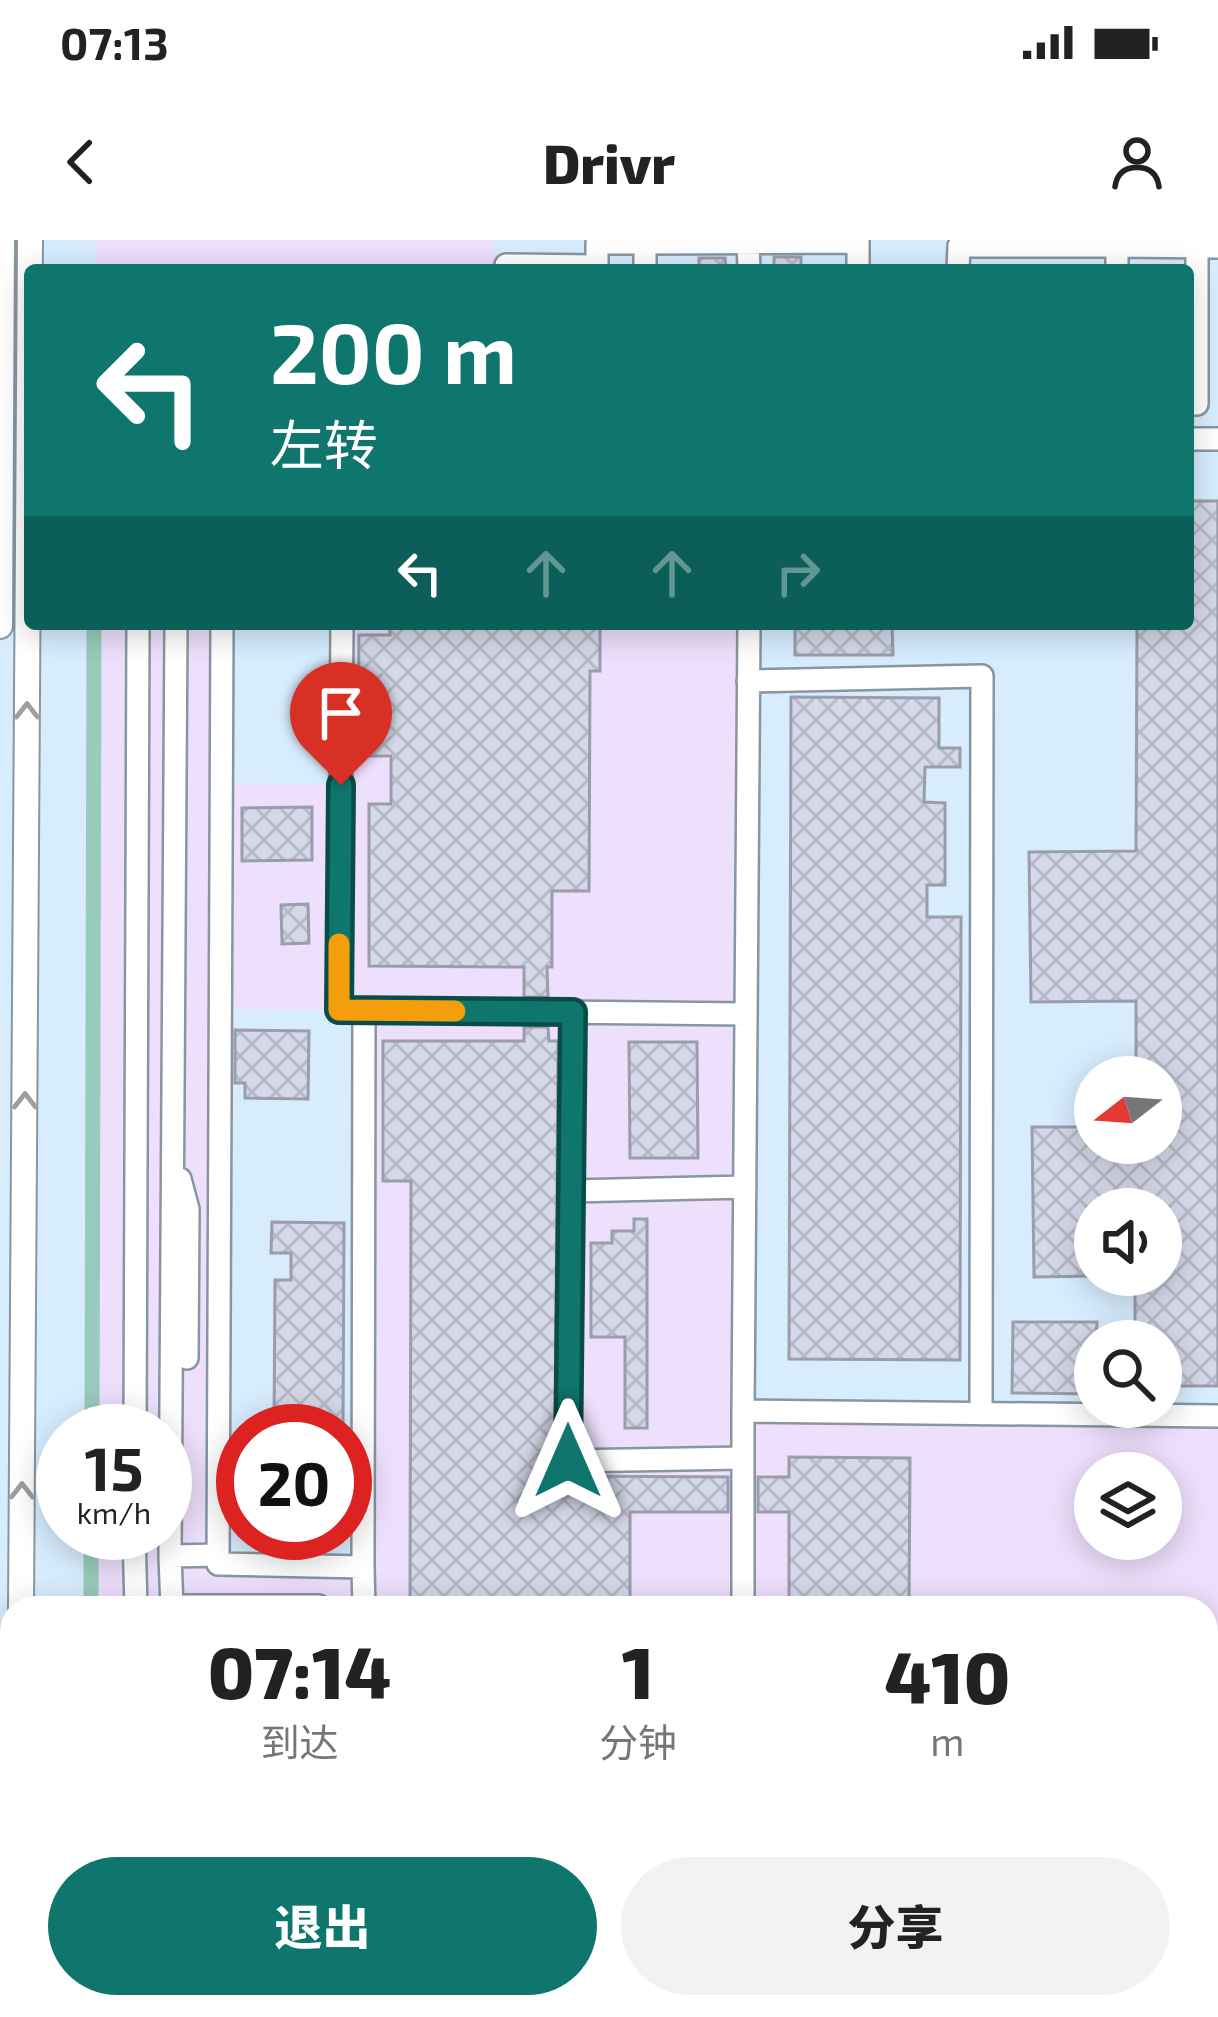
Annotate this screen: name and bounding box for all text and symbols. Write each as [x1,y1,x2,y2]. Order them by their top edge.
text: 07:13 [60,15,169,69]
icon: back [48,129,114,195]
icon: person [1104,129,1170,195]
text: Drivr [543,130,675,195]
text: 200 m [270,300,517,401]
icon: left [72,312,228,468]
text: 左转 [270,411,378,476]
icon: left [387,540,453,606]
icon: ahead [513,540,579,606]
icon: ahead [639,540,705,606]
icon: right [765,540,831,606]
pin [290,662,392,785]
icon: arrive [308,680,374,746]
one-way arrow [14,701,40,719]
north arrow [1074,1056,1182,1164]
map controls [1074,1056,1182,1560]
one-way arrow [11,1091,37,1110]
button: sound [1074,1188,1182,1296]
button: search [1074,1320,1182,1428]
position arrow [505,1398,631,1524]
speed limit sign: 20 [216,1404,372,1560]
text: 15 [84,1431,144,1503]
button: layers [1074,1452,1182,1560]
one-way arrow [9,1481,35,1499]
text: km/h [77,1494,151,1530]
text: 07:14 [208,1627,391,1713]
text: 1 [622,1627,654,1713]
text: 410 [885,1632,1010,1718]
text: m [930,1717,965,1764]
text: 到达 [260,1718,338,1765]
text: 分钟 [599,1718,677,1765]
button: 退出 [48,1857,597,1995]
button: 分享 [621,1857,1170,1995]

